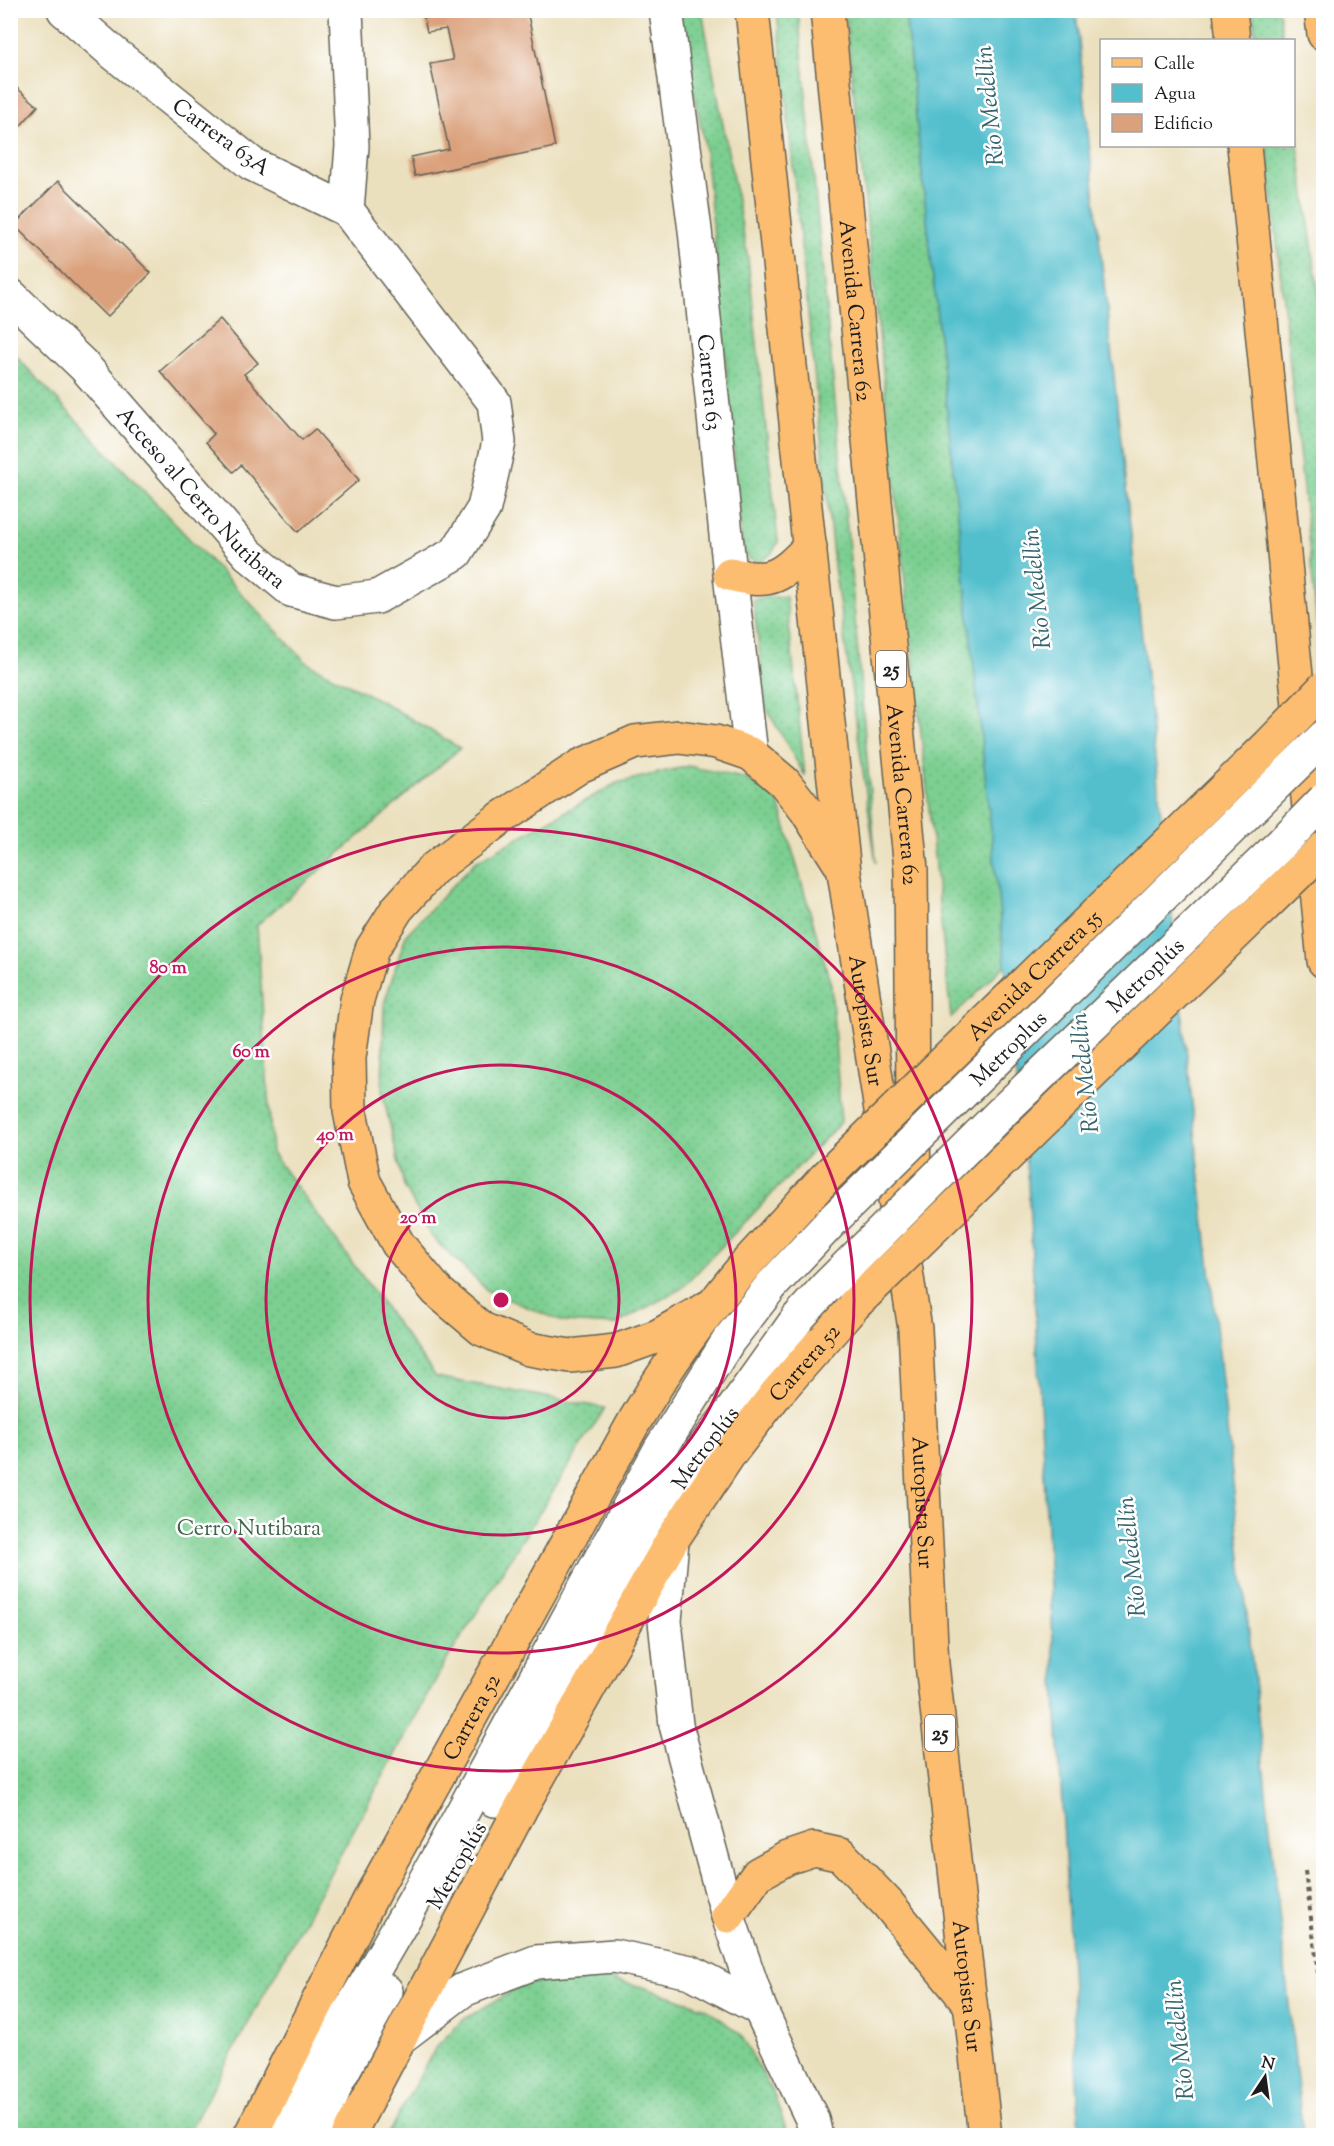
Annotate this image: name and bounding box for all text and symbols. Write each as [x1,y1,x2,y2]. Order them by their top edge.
legend [1100,39,1295,147]
water label: Río Medellín [968,44,1014,168]
text: Calle [1154,52,1195,78]
text: Agua [1154,82,1196,108]
street label: Carrera 63A [164,92,276,185]
text: Edificio [1154,112,1213,138]
street label: Avenida Carrera 62 [829,219,878,403]
street label: Carrera 63 [687,333,728,432]
street label: Acceso al Cerro Nutibara [107,401,292,598]
water label: Río Medellín [1015,527,1061,651]
road number: 25 [876,651,906,687]
street label: Avenida Carrera 62 [876,702,924,885]
street label: Avenida Carrera 55 [961,903,1110,1050]
street label: Metroplús [1101,932,1193,1022]
street label: Autopista Sur [838,953,890,1089]
text: 80 m [149,956,187,982]
street label: Metroplus [964,1005,1056,1095]
water label: Río Medellín [1063,1011,1109,1135]
text: 60 m [232,1040,270,1066]
text: 40 m [315,1123,354,1149]
text: 20 m [400,1206,436,1232]
centre of rings [491,1290,511,1310]
street label: Carrera 52 [763,1318,849,1411]
street label: Metroplús [665,1401,749,1496]
street label: Autopista Sur [901,1435,940,1570]
water label: Río Medellín [1110,1495,1156,1619]
park label: Cerro Nutibara [177,1514,321,1546]
street label: Carrera 52 [436,1669,510,1767]
road number: 25 [925,1715,955,1751]
street label: Metroplús [420,1817,497,1916]
street label: Autopista Sur [942,1919,989,2054]
water label: Río Medellín [1158,1978,1204,2102]
north arrow [1235,2047,1295,2107]
text: N [1259,2052,1277,2078]

